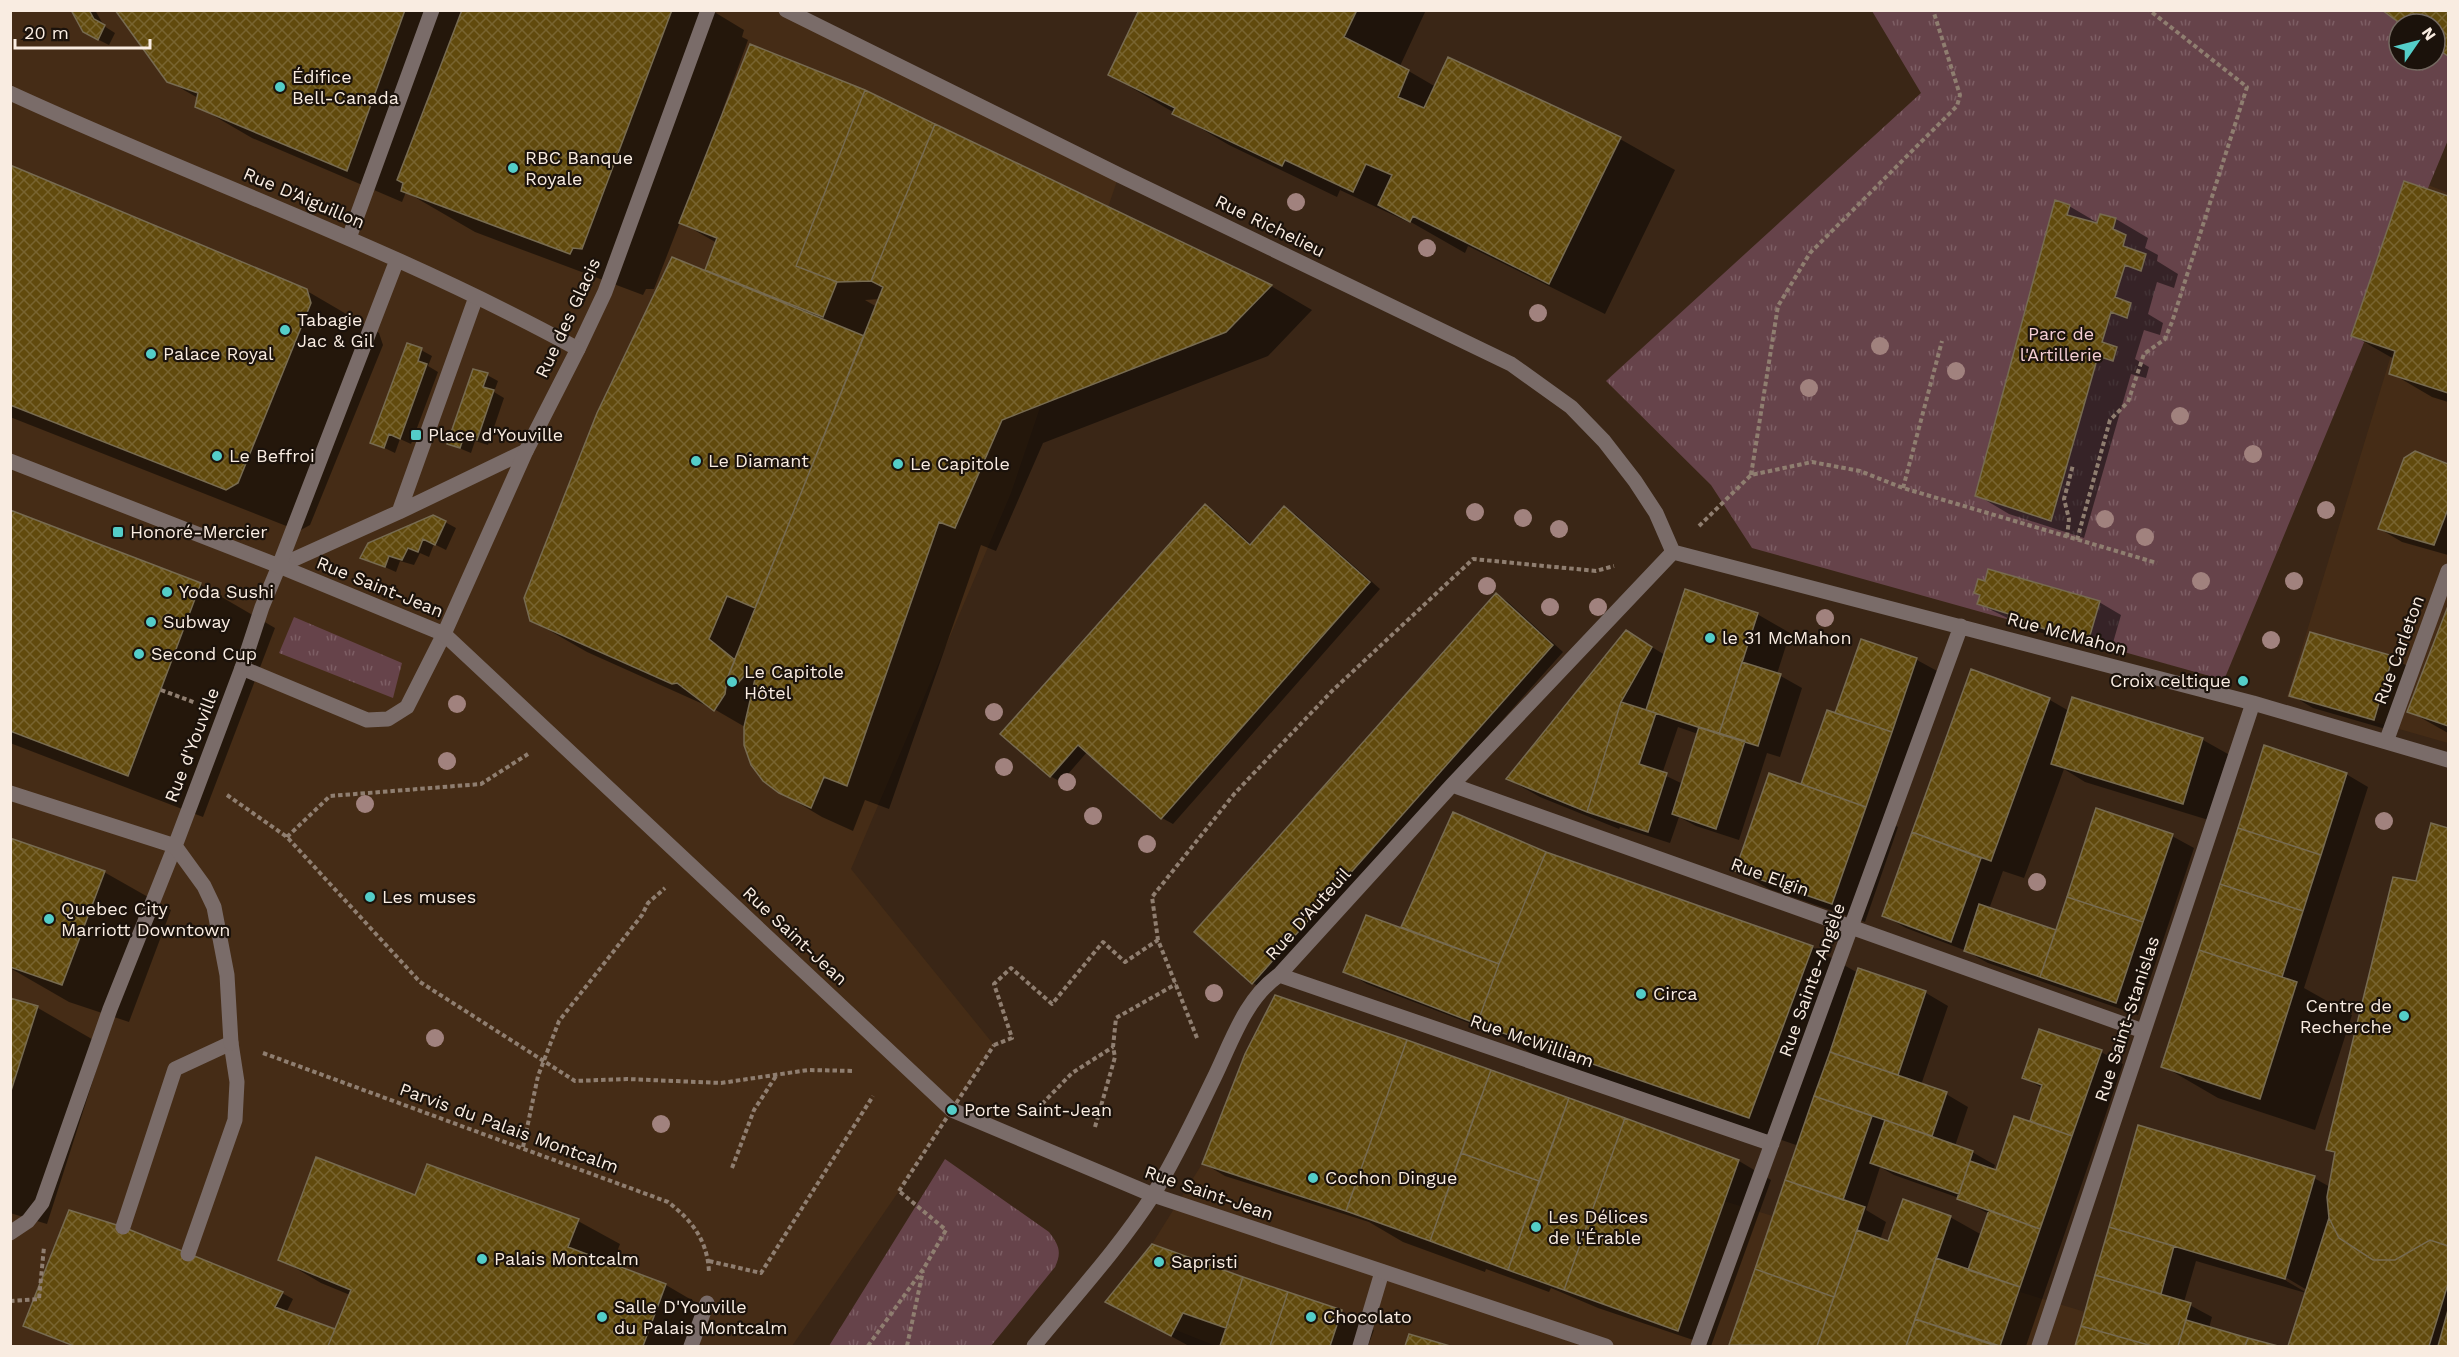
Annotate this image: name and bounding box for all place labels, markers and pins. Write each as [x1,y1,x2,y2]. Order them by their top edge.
place label: Édifice Bell-Canada [292,66,399,108]
marker: Édifice Bell-Canada [273,80,287,94]
place label: RBC Banque Royale [525,147,633,189]
marker: RBC Banque Royale [506,161,520,175]
place label: Tabagie Jac & Gil [297,309,374,351]
marker: Tabagie Jac & Gil [278,323,292,337]
place label: Palace Royal [163,343,274,364]
marker: Palace Royal [144,347,158,361]
place label: Place d'Youville [428,424,563,445]
marker: Place d'Youville [409,428,423,442]
place label: Le Beffroi [229,445,315,466]
marker: Le Beffroi [210,449,224,463]
place label: Le Diamant [708,450,809,471]
place label: Le Capitole [910,453,1010,474]
marker: Le Diamant [689,454,703,468]
marker: Le Capitole [891,457,905,471]
place label: Honoré-Mercier [130,521,268,542]
marker: Honoré-Mercier [111,525,125,539]
place label: Yoda Sushi [179,581,274,602]
marker: Yoda Sushi [160,585,174,599]
place label: Subway [163,611,231,632]
marker: Subway [144,615,158,629]
place label: le 31 McMahon [1722,627,1852,648]
marker: le 31 McMahon [1703,631,1717,645]
place label: Second Cup [151,643,257,664]
marker: Second Cup [132,647,146,661]
place label: Le Capitole Hôtel [744,661,844,703]
place label: Croix celtique [2110,670,2231,691]
marker: Croix celtique [2236,674,2250,688]
marker: Le Capitole Hôtel [725,675,739,689]
place label: Les muses [382,886,476,907]
marker: Les muses [363,890,377,904]
place label: Quebec City Marriott Downtown [61,898,230,940]
marker: Quebec City Marriott Downtown [42,912,56,926]
place label: Circa [1653,983,1697,1004]
marker: Circa [1634,987,1648,1001]
place label: Centre de Recherche [2300,995,2392,1037]
marker: Centre de Recherche [2397,1009,2411,1023]
place label: Porte Saint-Jean [964,1099,1112,1120]
marker: Porte Saint-Jean [945,1103,959,1117]
place label: Cochon Dingue [1325,1167,1457,1188]
marker: Cochon Dingue [1306,1171,1320,1185]
place label: Les Délices de l'Érable [1548,1206,1648,1248]
marker: Les Délices de l'Érable [1529,1220,1543,1234]
place label: Palais Montcalm [494,1248,639,1269]
place label: Sapristi [1171,1251,1238,1272]
marker: Palais Montcalm [475,1252,489,1266]
marker: Sapristi [1152,1255,1166,1269]
place label: Salle D'Youville du Palais Montcalm [614,1296,787,1338]
place label: Chocolato [1323,1306,1412,1327]
marker: Salle D'Youville du Palais Montcalm [595,1310,609,1324]
marker: Chocolato [1304,1310,1318,1324]

